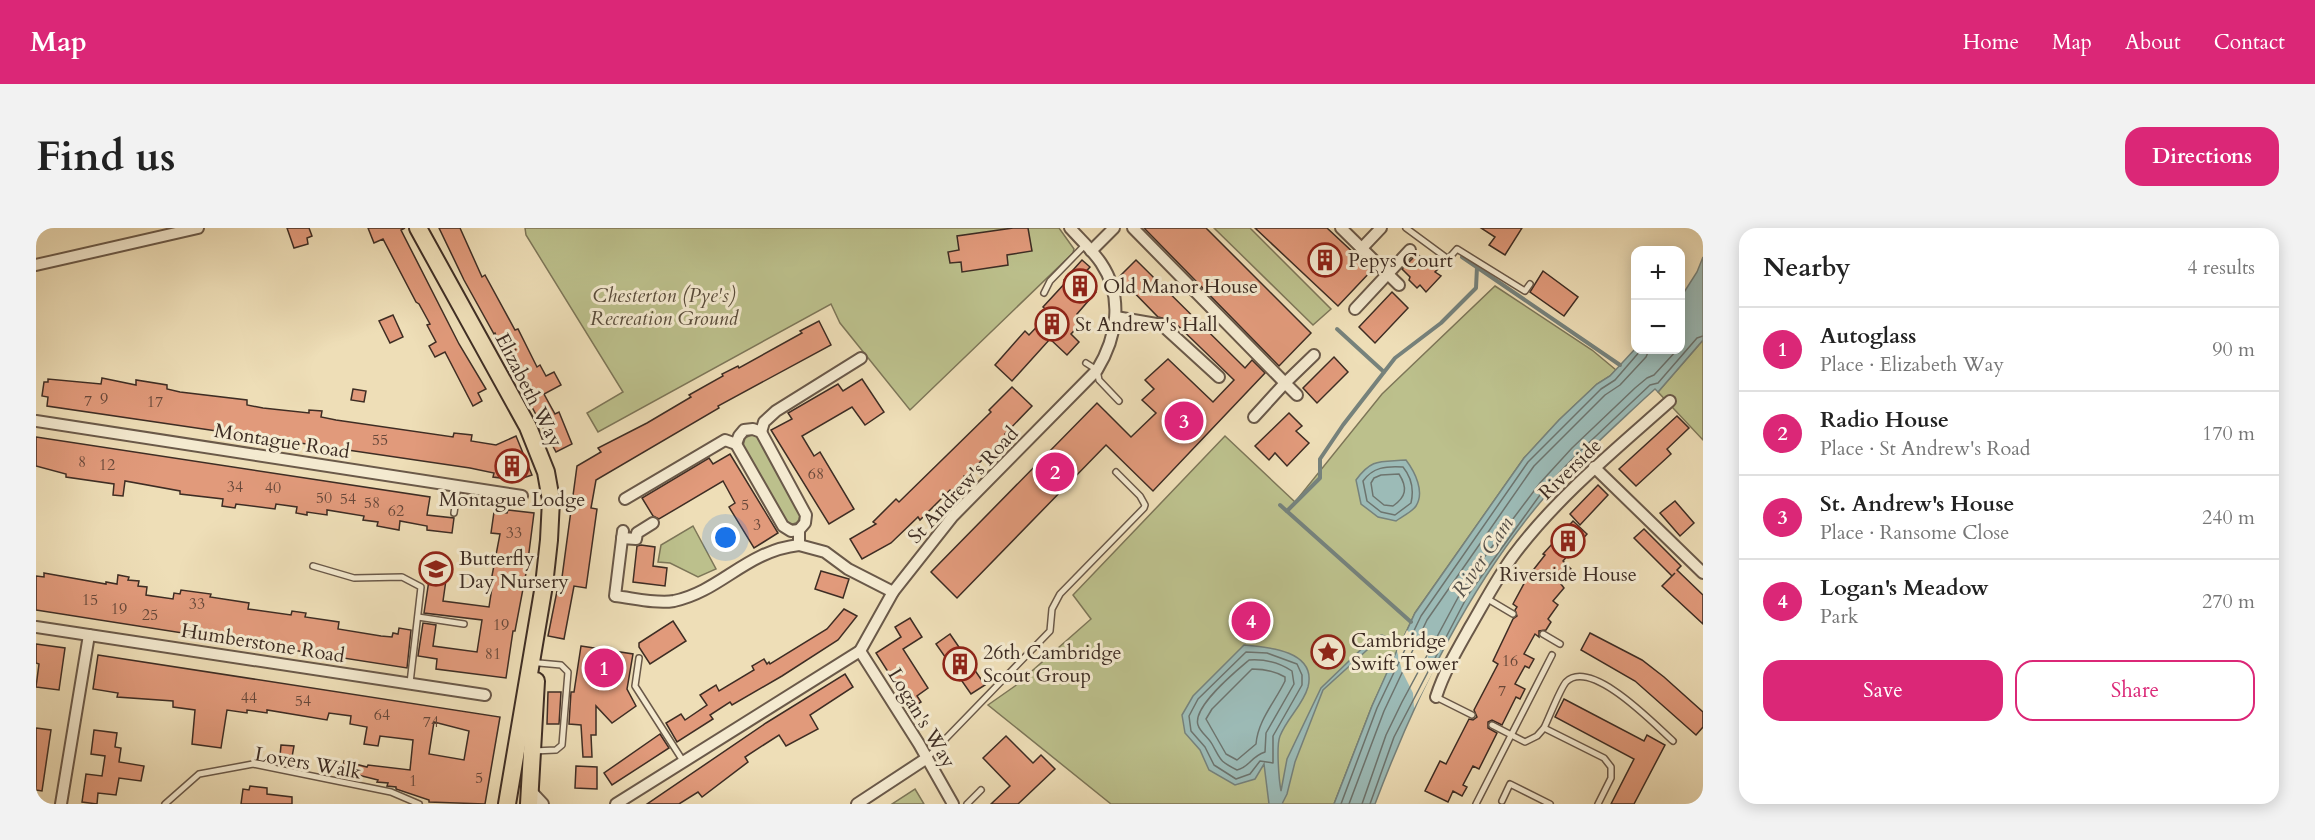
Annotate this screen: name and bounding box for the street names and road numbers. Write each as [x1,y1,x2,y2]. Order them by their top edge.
street label: Elizabeth Way [489,328,569,452]
street label: Montague Road [212,417,352,465]
street label: St Andrew's Road [902,420,1025,549]
street label: Riverside [1533,432,1607,506]
street label: Humberstone Road [179,617,347,669]
street label: Logan's Way [882,663,963,773]
street label: Lovers Walk [252,740,364,786]

